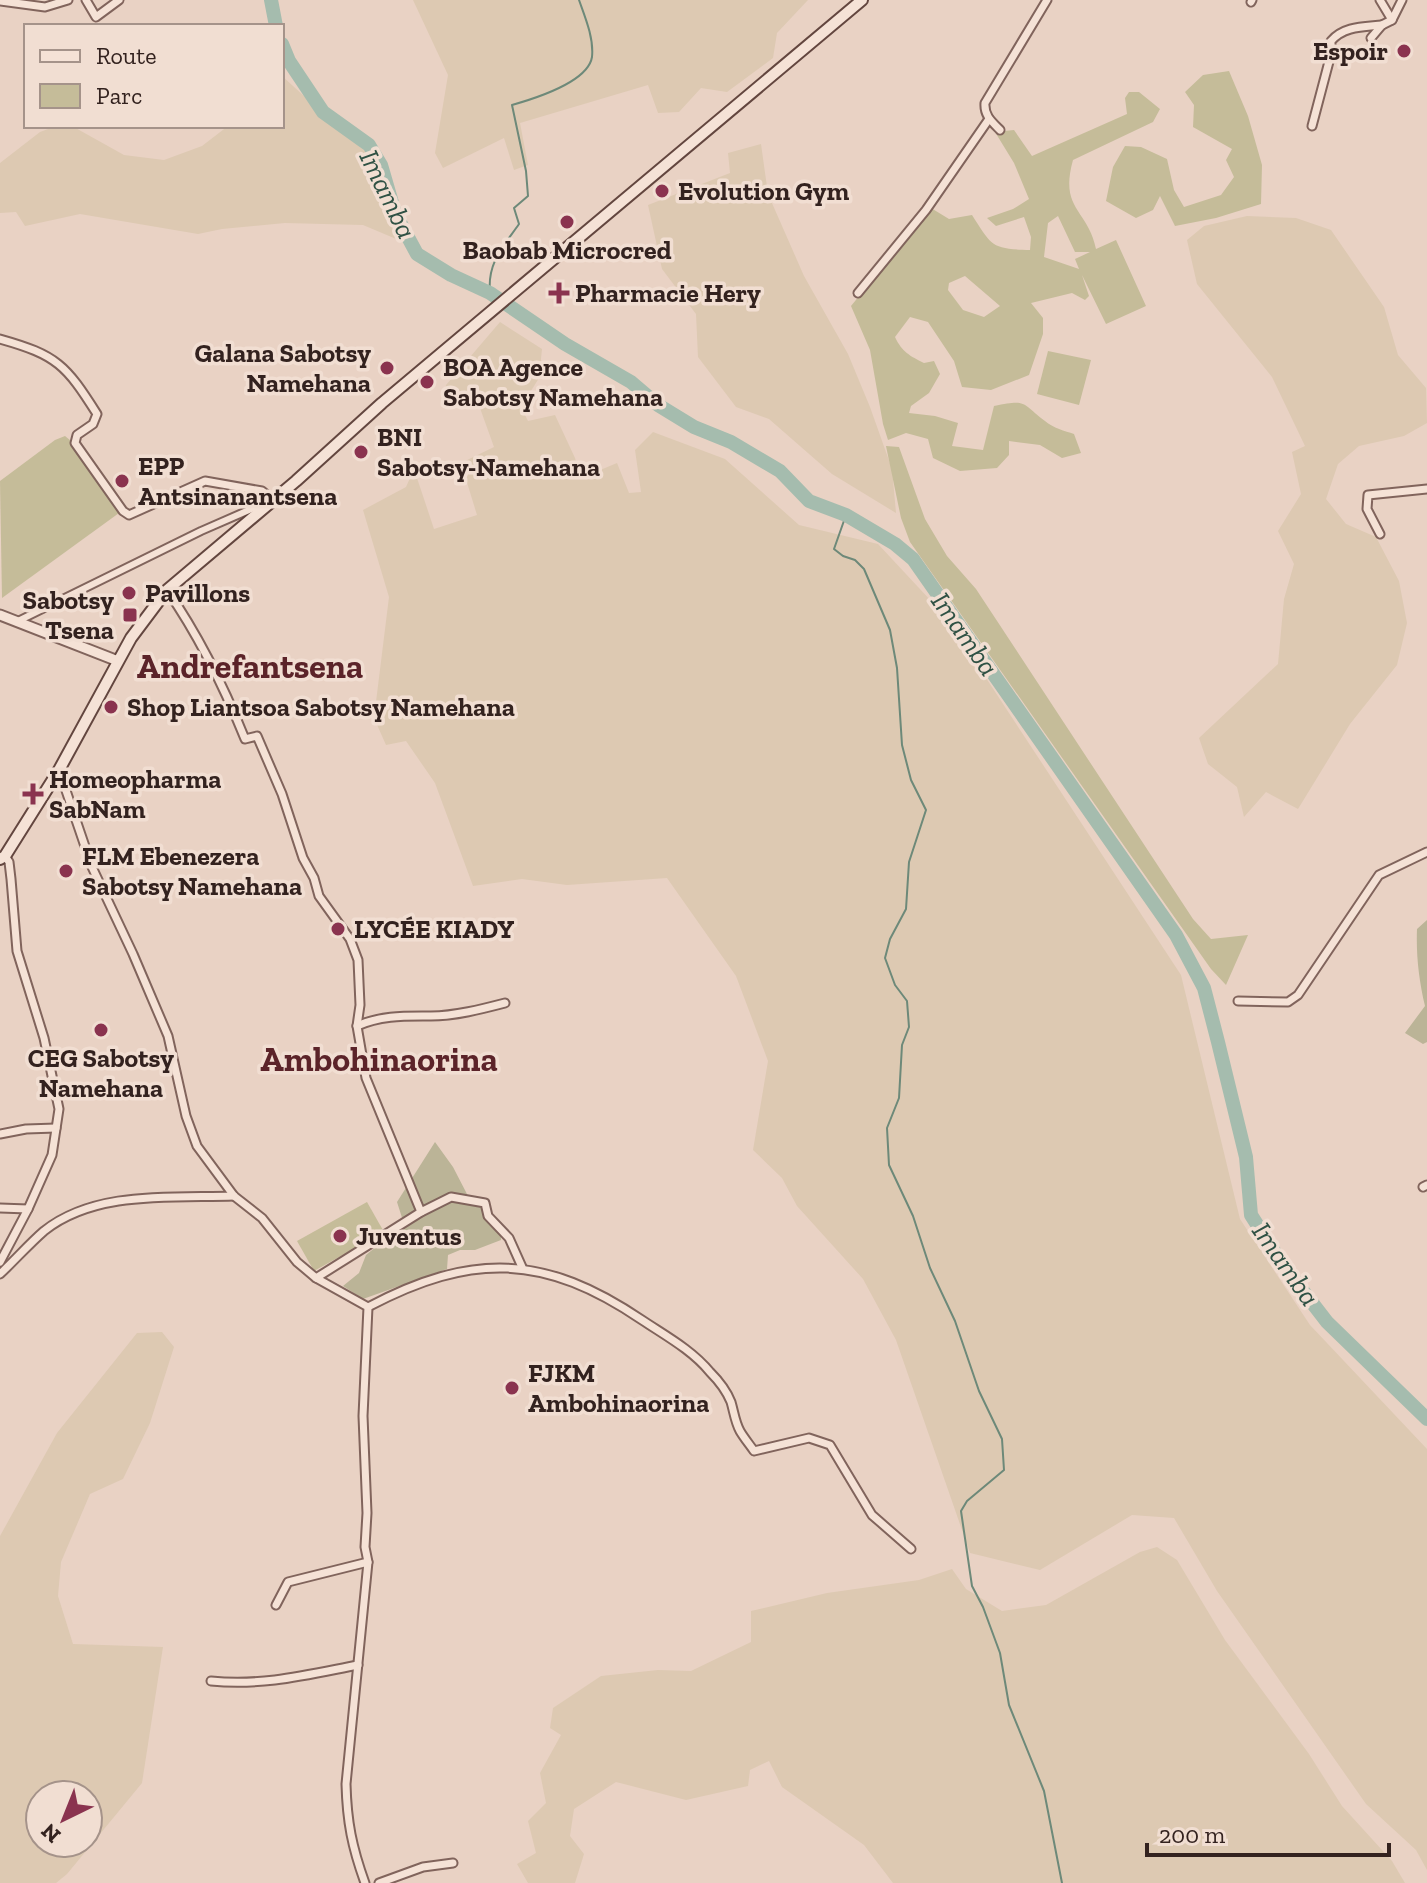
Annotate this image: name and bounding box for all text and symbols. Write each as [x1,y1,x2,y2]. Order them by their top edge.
legend [24,24,284,128]
place label: Espoir [1313,35,1388,67]
text: Route [96,41,156,70]
marker: Espoir [1395,42,1413,60]
text: Parc [96,81,142,110]
water label: Imamba [352,144,424,244]
place label: Evolution Gym [678,175,849,207]
marker: Evolution Gym [653,182,671,200]
marker: Baobab Microcred [558,213,576,231]
place label: Baobab Microcred [463,234,672,266]
place label: Pharmacie Hery [575,277,761,309]
marker: Pharmacie Hery [550,284,568,302]
place label: Galana Sabotsy Namehana [195,337,371,399]
place label: BOA Agence Sabotsy Namehana [443,351,663,413]
marker: Galana Sabotsy Namehana [378,359,396,377]
marker: BOA Agence Sabotsy Namehana [418,373,436,391]
place label: BNI Sabotsy-Namehana [377,421,600,483]
marker: BNI Sabotsy-Namehana [352,443,370,461]
place label: EPP Antsinanantsena [138,450,337,512]
marker: EPP Antsinanantsena [113,472,131,490]
place label: Pavillons [145,577,250,609]
place label: Sabotsy Tsena [23,584,114,646]
marker: Pavillons [120,584,138,602]
water label: Imamba [924,586,1006,682]
marker: Sabotsy Tsena [121,606,139,624]
district label: Andrefantsena [137,646,363,687]
place label: Shop Liantsoa Sabotsy Namehana [127,691,515,723]
marker: Shop Liantsoa Sabotsy Namehana [102,698,120,716]
place label: Homeopharma SabNam [49,763,221,825]
marker: Homeopharma SabNam [24,785,42,803]
place label: FLM Ebenezera Sabotsy Namehana [82,840,302,902]
marker: FLM Ebenezera Sabotsy Namehana [57,862,75,880]
place label: LYCÉE KIADY [354,913,515,945]
marker: LYCÉE KIADY [329,920,347,938]
marker: CEG Sabotsy Namehana [92,1021,110,1039]
district label: Ambohinaorina [260,1039,498,1080]
place label: CEG Sabotsy Namehana [28,1042,174,1104]
water label: Imamba [1245,1216,1327,1312]
place label: Juventus [356,1220,462,1252]
marker: Juventus [331,1227,349,1245]
place label: FJKM Ambohinaorina [528,1357,709,1419]
marker: FJKM Ambohinaorina [503,1379,521,1397]
north arrow [24,1779,104,1859]
scale bar [1147,1807,1389,1857]
text: N [35,1818,66,1849]
text: 200 m [1159,1820,1225,1849]

